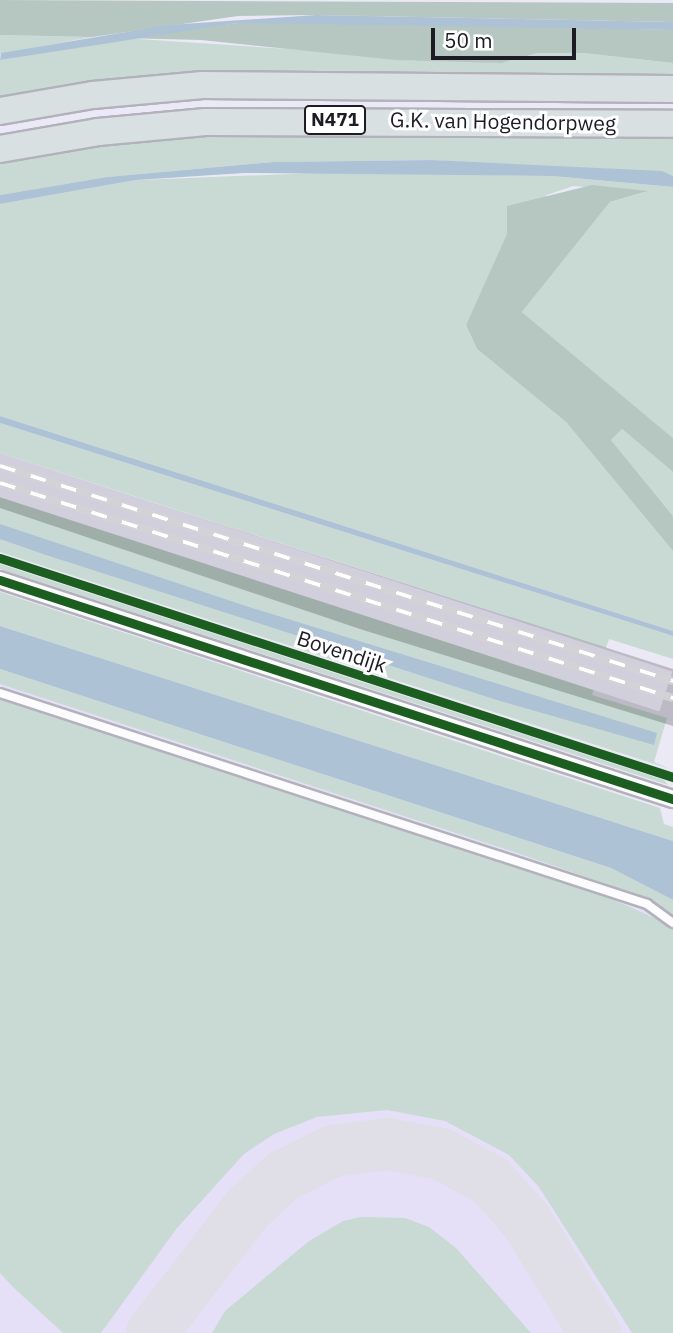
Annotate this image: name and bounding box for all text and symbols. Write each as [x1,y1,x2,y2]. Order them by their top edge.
scale bar [435,14,580,58]
text: 50 m [444,26,493,54]
road number: N471 [304,104,366,136]
street label: G.K. van Hogendorpweg [390,106,616,136]
street label: Bovendijk [294,625,390,677]

